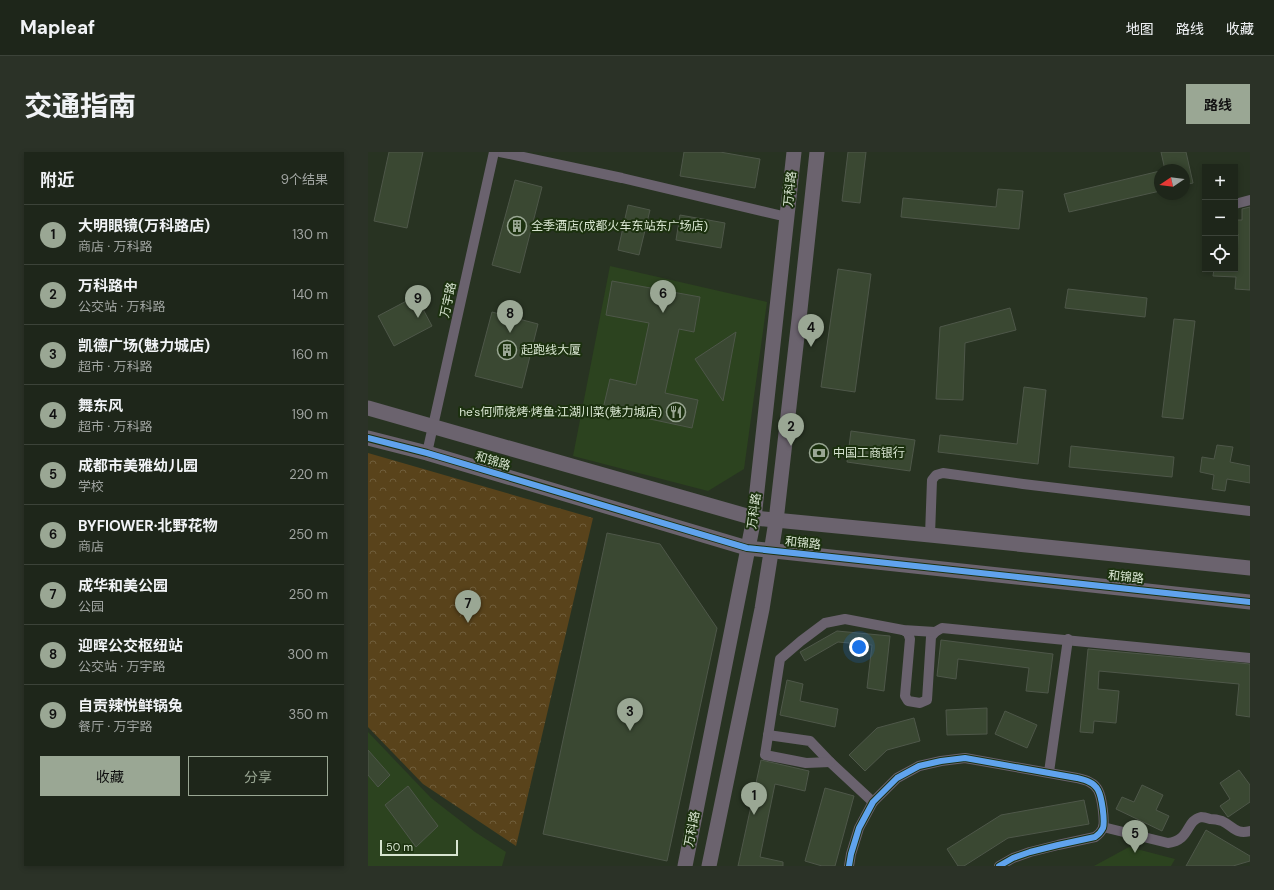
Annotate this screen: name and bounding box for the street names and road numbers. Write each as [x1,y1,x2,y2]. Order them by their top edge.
street label: 万科路 [780,170,800,208]
street label: 万宇路 [436,281,460,319]
street label: 和锦路 [473,448,513,474]
street label: 万科路 [744,492,764,530]
street label: 和锦路 [784,533,822,553]
street label: 和锦路 [1107,567,1145,587]
street label: 万科路 [681,810,703,848]

